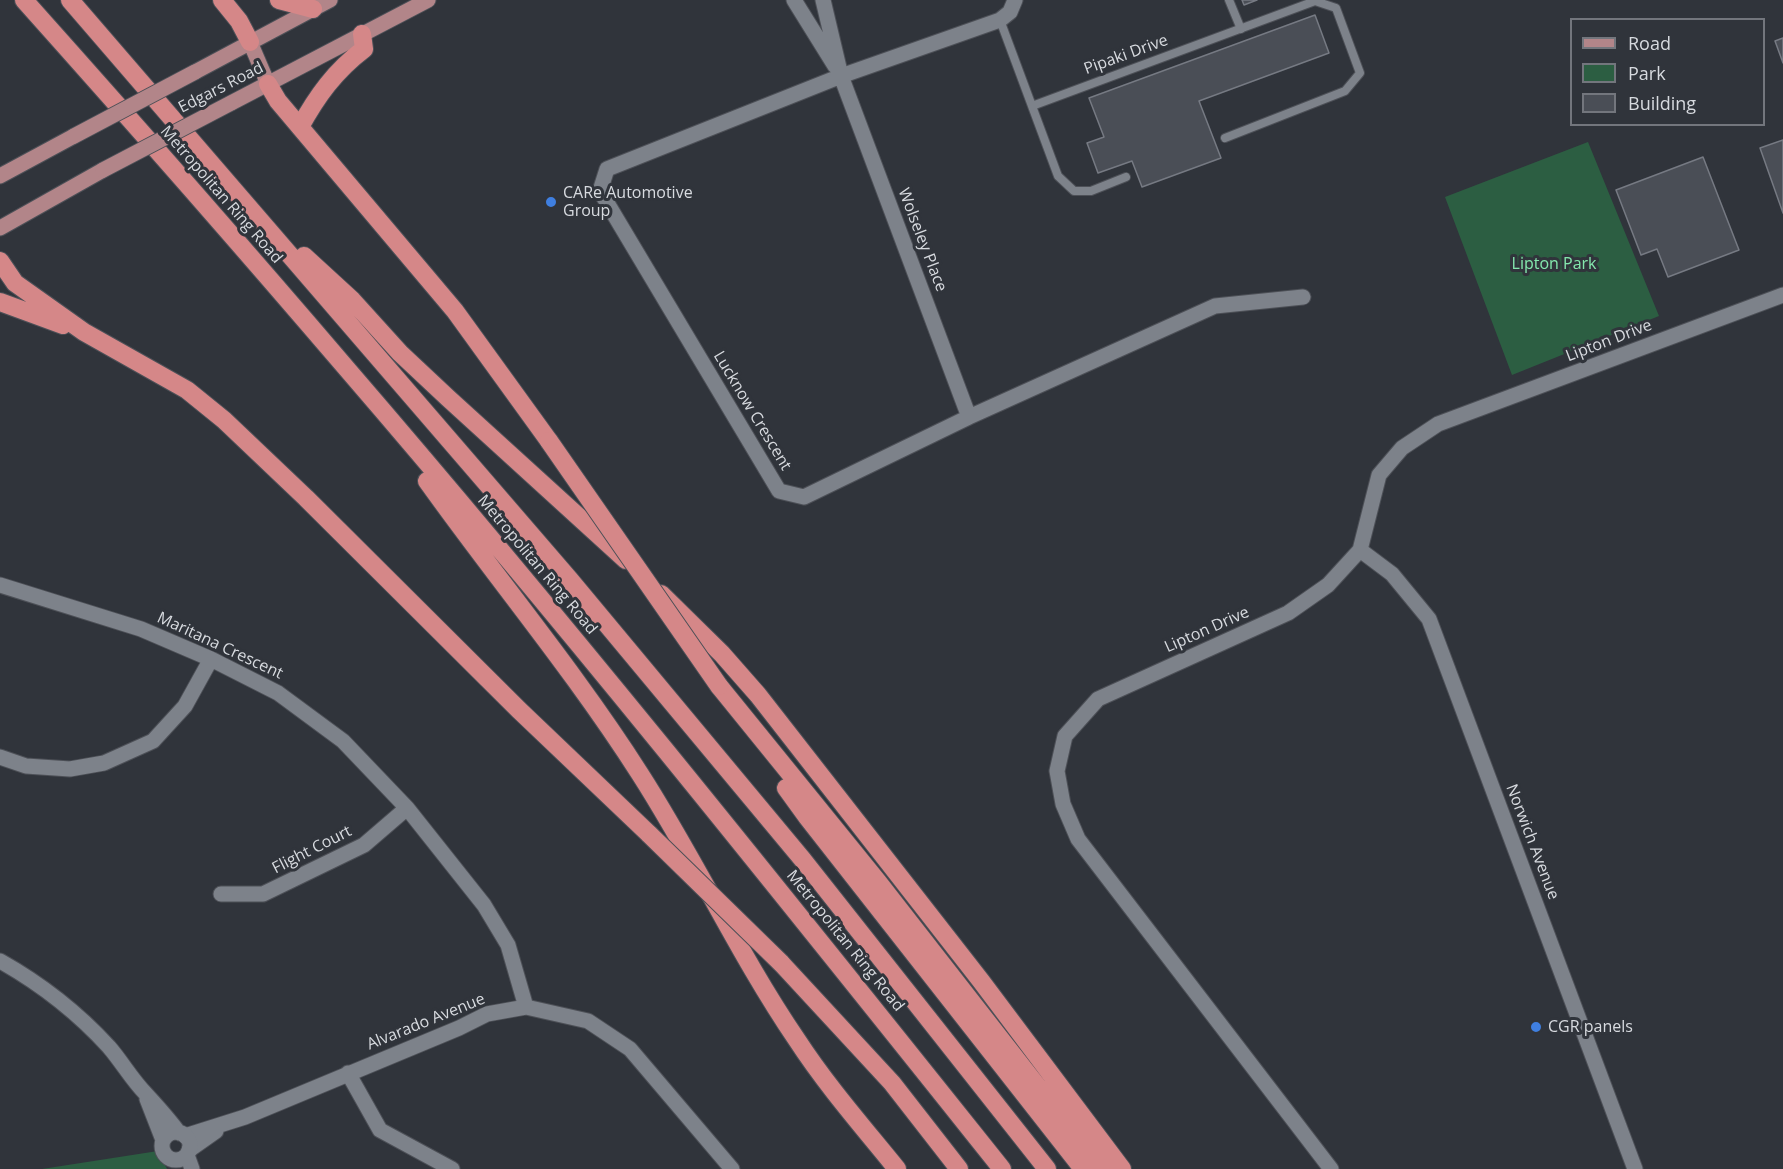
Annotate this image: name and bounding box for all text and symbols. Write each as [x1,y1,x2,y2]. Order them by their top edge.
legend [1570,18,1765,126]
street label: Pipaki Drive [1081,31,1171,79]
text: Road [1628,31,1671,55]
street label: Edgars Road [175,58,267,118]
text: Park [1628,61,1666,85]
text: Building [1628,91,1696,115]
street label: Metropolitan Ring Road [156,122,286,268]
place label: CARe Automotive Group [563,183,693,221]
street label: Wolseley Place [893,185,951,295]
marker: CARe Automotive Group [544,195,558,209]
park label: Lipton Park [1512,254,1596,274]
street label: Lipton Drive [1563,316,1655,366]
street label: Lucknow Crescent [709,348,795,474]
street label: Metropolitan Ring Road [473,491,601,639]
street label: Lipton Drive [1162,603,1252,657]
street label: Maritana Crescent [154,608,286,684]
street label: Norwich Avenue [1501,782,1563,902]
street label: Flight Court [269,822,355,878]
street label: Metropolitan Ring Road [782,867,908,1015]
street label: Alvarado Avenue [364,990,488,1054]
place label: CGR panels [1548,1017,1633,1037]
marker: CGR panels [1529,1020,1543,1034]

